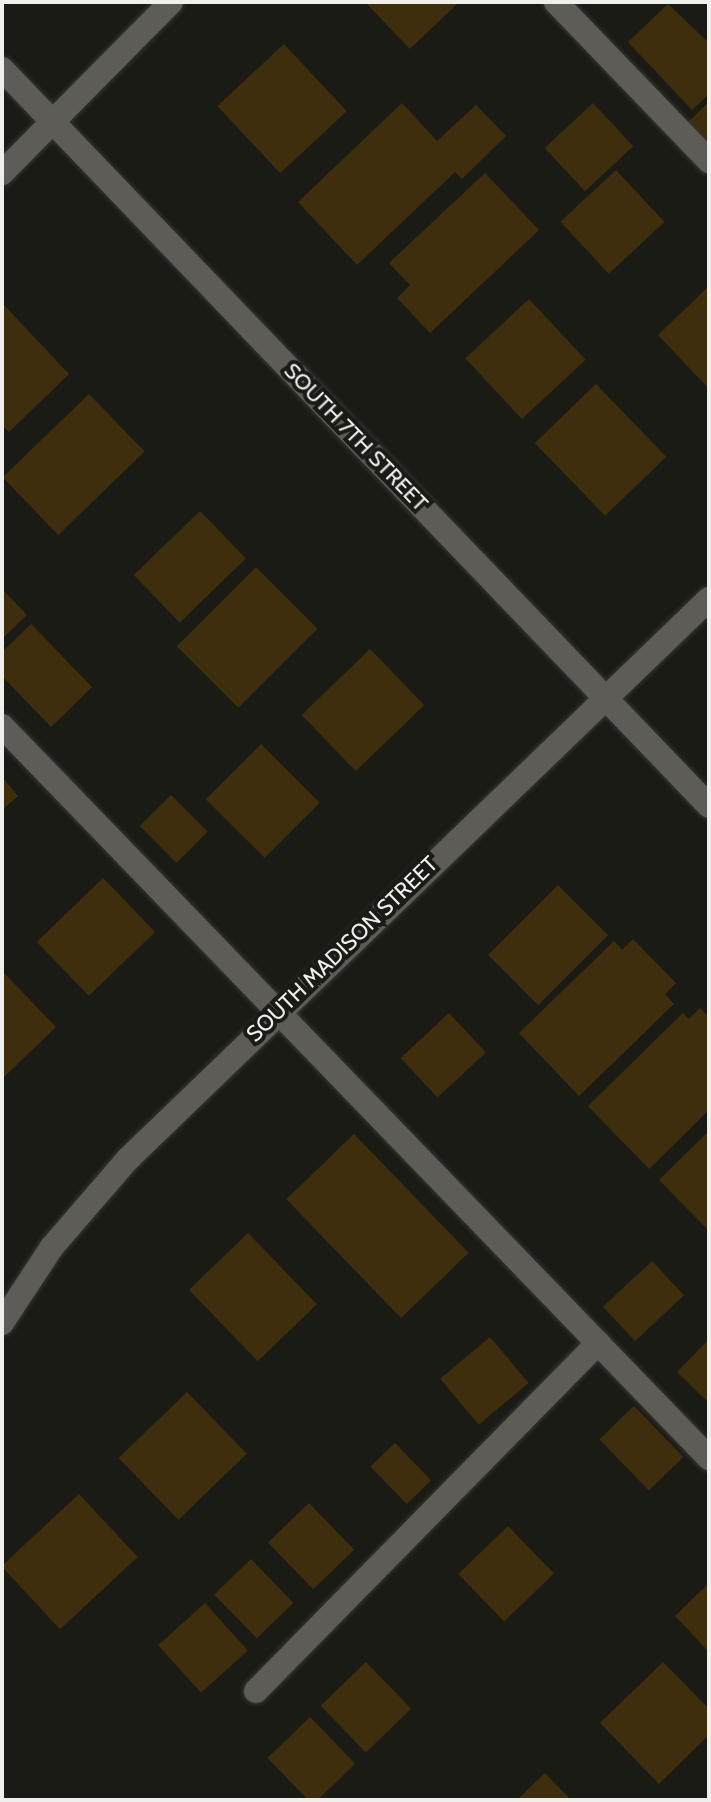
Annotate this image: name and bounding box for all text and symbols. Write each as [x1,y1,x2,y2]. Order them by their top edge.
street label: SOUTH 7TH STREET [279,358,433,516]
street label: SOUTH MADISON STREET [241,851,443,1047]

